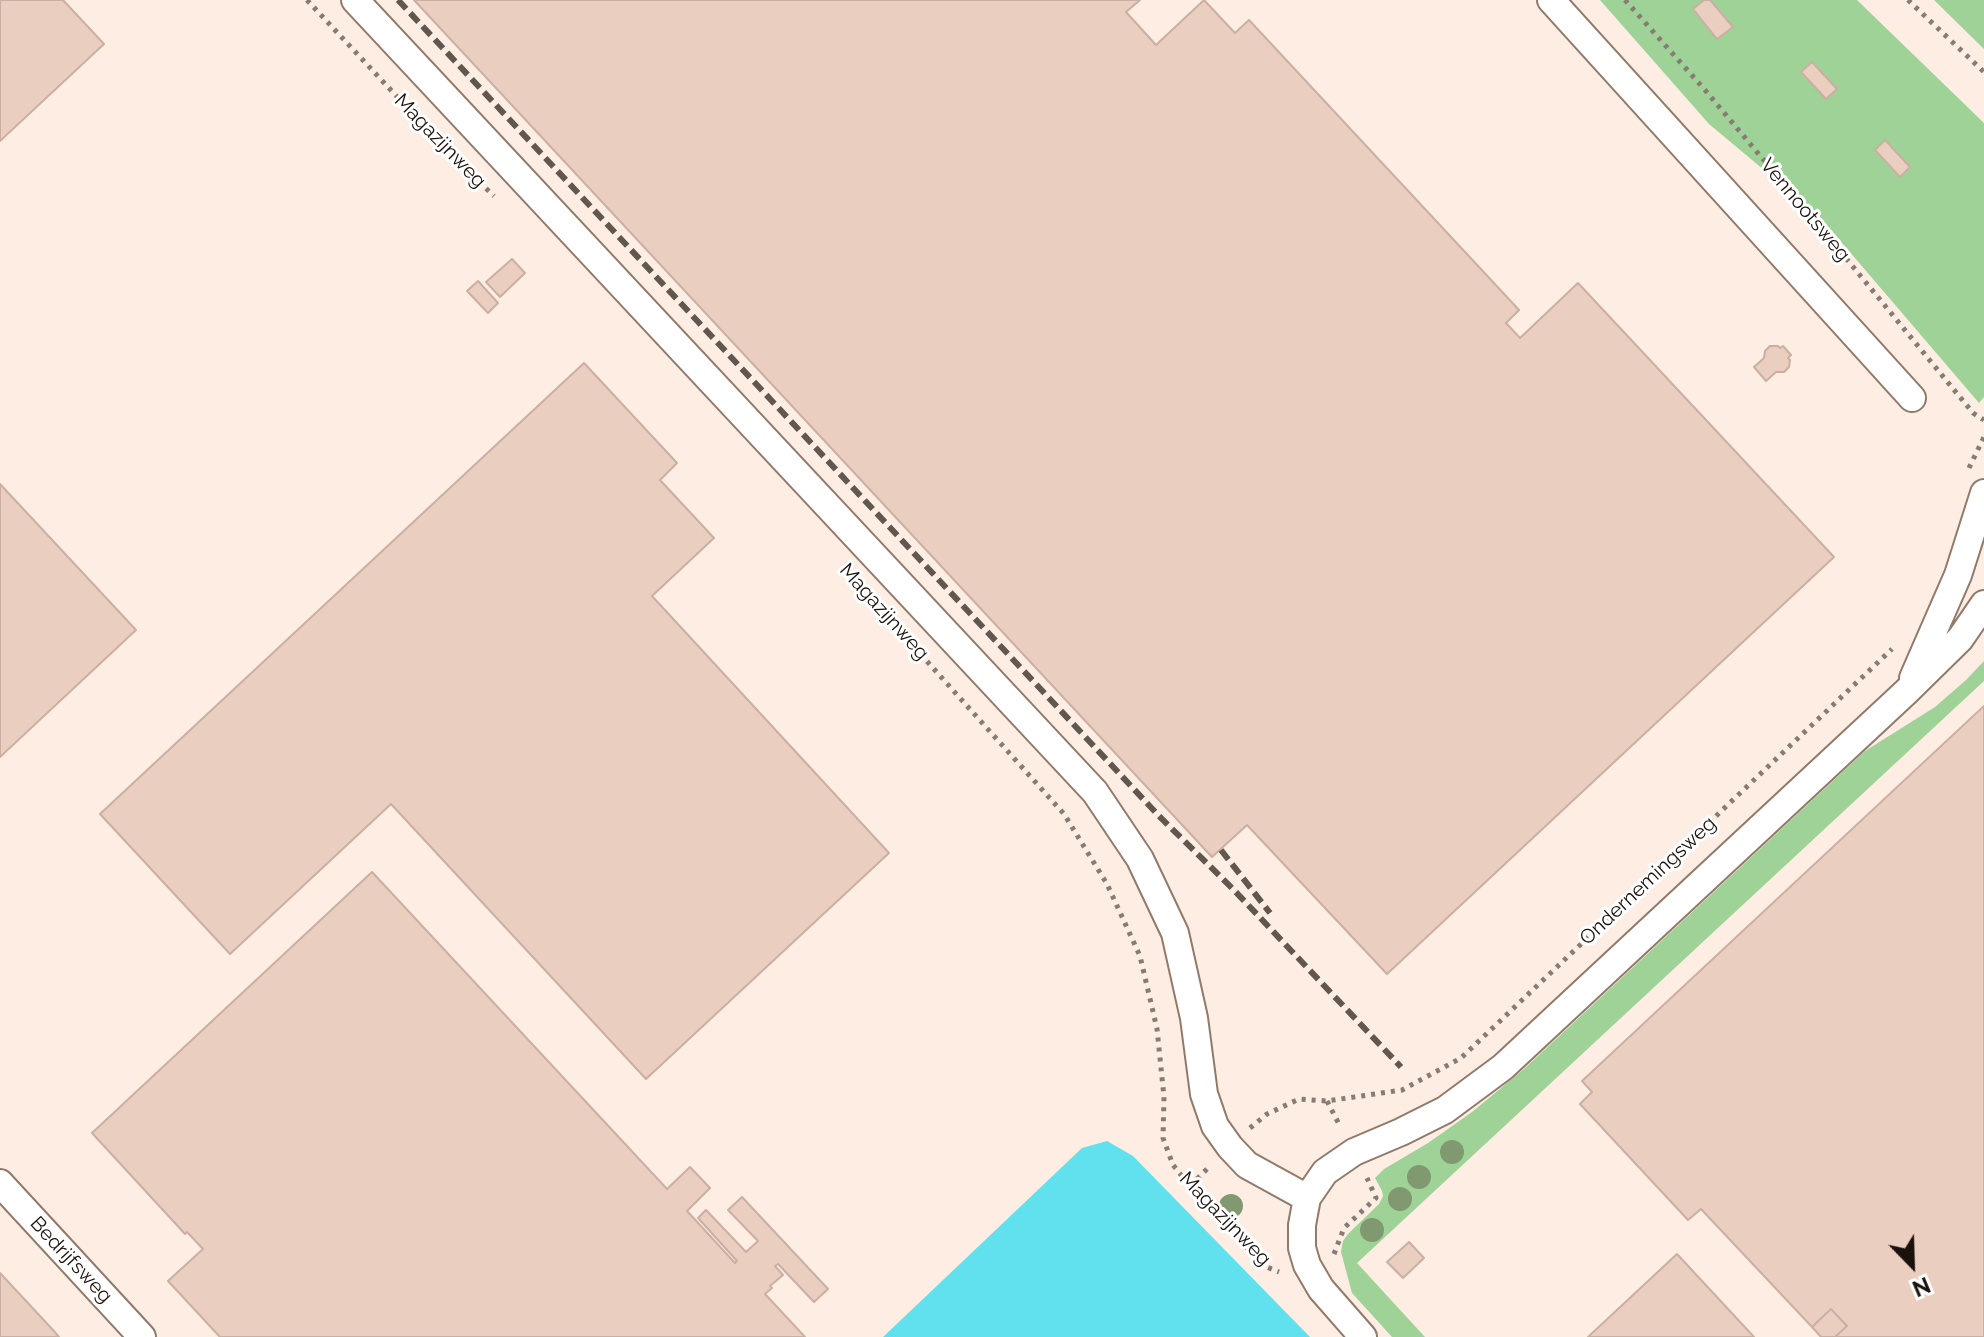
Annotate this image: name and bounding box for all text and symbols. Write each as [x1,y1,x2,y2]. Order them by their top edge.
street label: Magazijnweg [389,89,491,193]
street label: Vennootsweg [1755,154,1855,266]
street label: Magazijnweg [834,559,934,665]
street label: Ondernemingsweg [1575,812,1721,950]
street label: Magazijnweg [1174,1167,1276,1271]
street label: Bedrijfsweg [25,1212,117,1308]
north arrow [1872,1225,1952,1305]
text: N [1909,1272,1934,1302]

